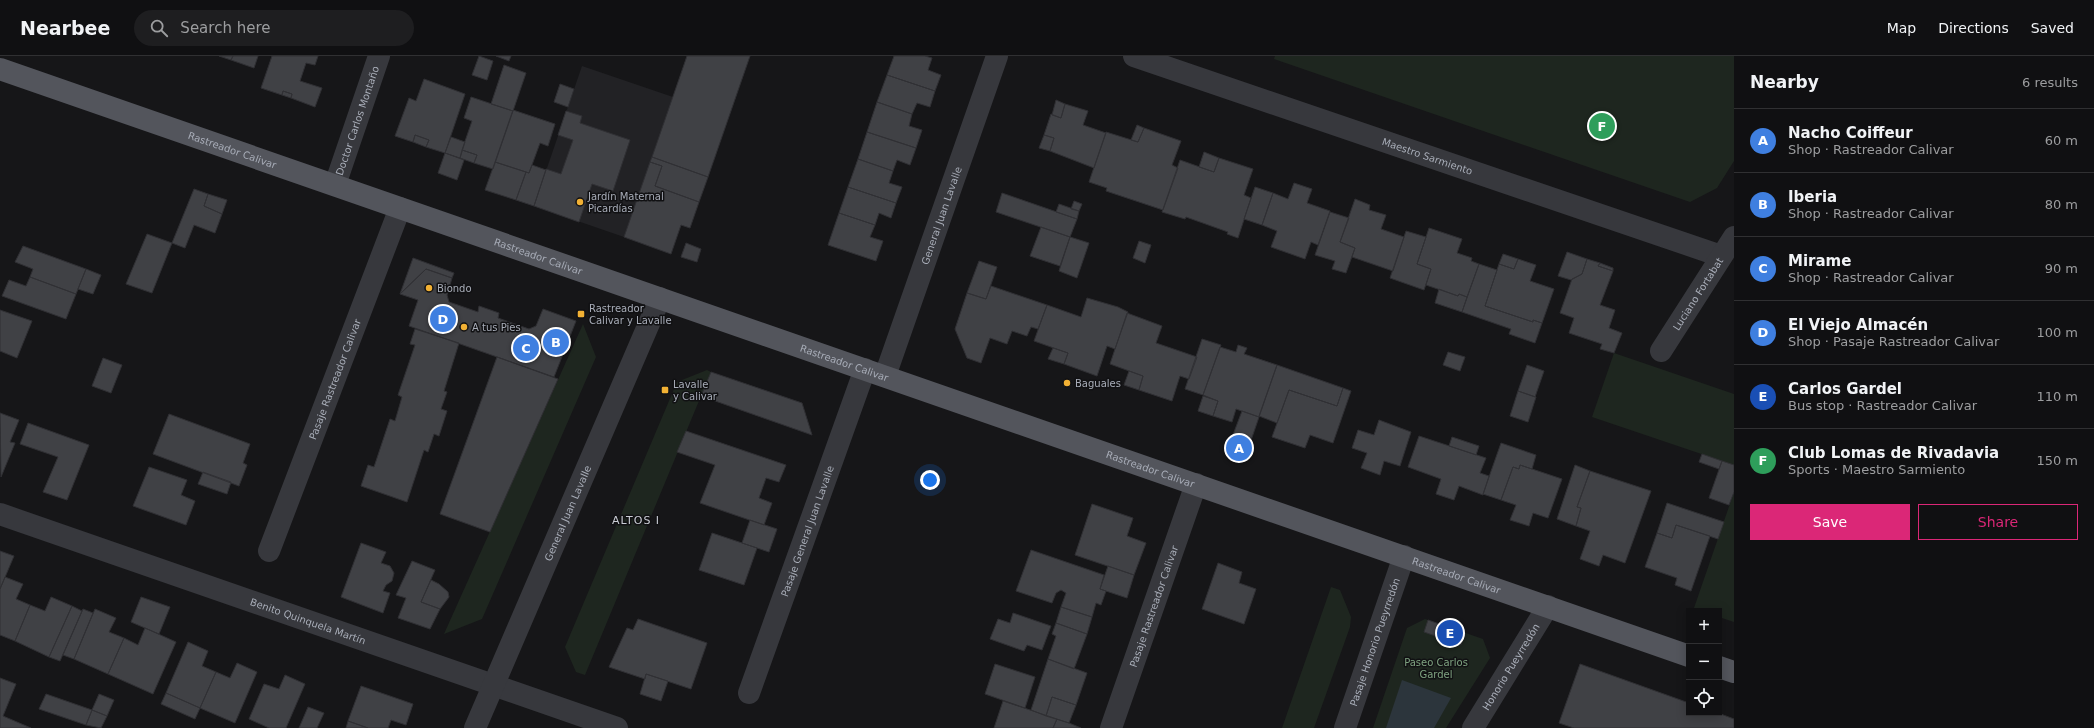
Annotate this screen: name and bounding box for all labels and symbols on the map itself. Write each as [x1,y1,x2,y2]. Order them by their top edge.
street label: Doctor Carlos Montaño [333,64,381,177]
pin: F [1589,111,1615,141]
street label: Rastreador Calivar [187,129,279,170]
street label: Maestro Sarmiento [1381,135,1474,176]
street label: General Juan Lavalle [919,165,963,266]
place label: Jardín Maternal Picardías [587,191,664,214]
marker: Jardín Maternal Picardías [575,197,585,207]
street label: Rastreador Calivar [493,236,585,277]
street label: Luciano Fortabat [1670,255,1725,332]
marker: Biondo [424,283,434,293]
place label: Biondo [437,283,472,294]
place label: Rastreador Calivar y Lavalle [589,303,672,326]
pin: D [430,304,456,334]
marker: Rastreador Calivar y Lavalle [576,309,586,319]
street label: Pasaje Rastreador Calivar [307,316,363,441]
marker: A tus Pies [459,322,469,332]
place label: A tus Pies [472,322,521,333]
pin: B [543,327,569,357]
pin: C [513,333,539,363]
street label: Rastreador Calivar [799,342,891,383]
marker: Baguales [1062,378,1072,388]
place label: Baguales [1075,378,1121,389]
place label: Lavalle y Calivar [673,379,718,402]
marker: Lavalle y Calivar [660,385,670,395]
pin: A [1226,433,1252,463]
street label: Rastreador Calivar [1105,448,1197,490]
street label: General Juan Lavalle [542,464,593,563]
street label: Pasaje General Juan Lavalle [778,464,835,598]
your location [920,470,940,490]
district label: ALTOS I [612,514,660,527]
street label: Pasaje Rastreador Calivar [1127,543,1180,668]
street label: Rastreador Calivar [1411,555,1503,596]
street label: Pasaje Honorio Pueyrredón [1347,576,1402,707]
street label: Benito Quinquela Martín [249,596,367,646]
pin: E [1437,618,1463,648]
street label: Honorio Pueyrredón [1480,621,1541,712]
park label: Paseo Carlos Gardel [1404,657,1468,680]

